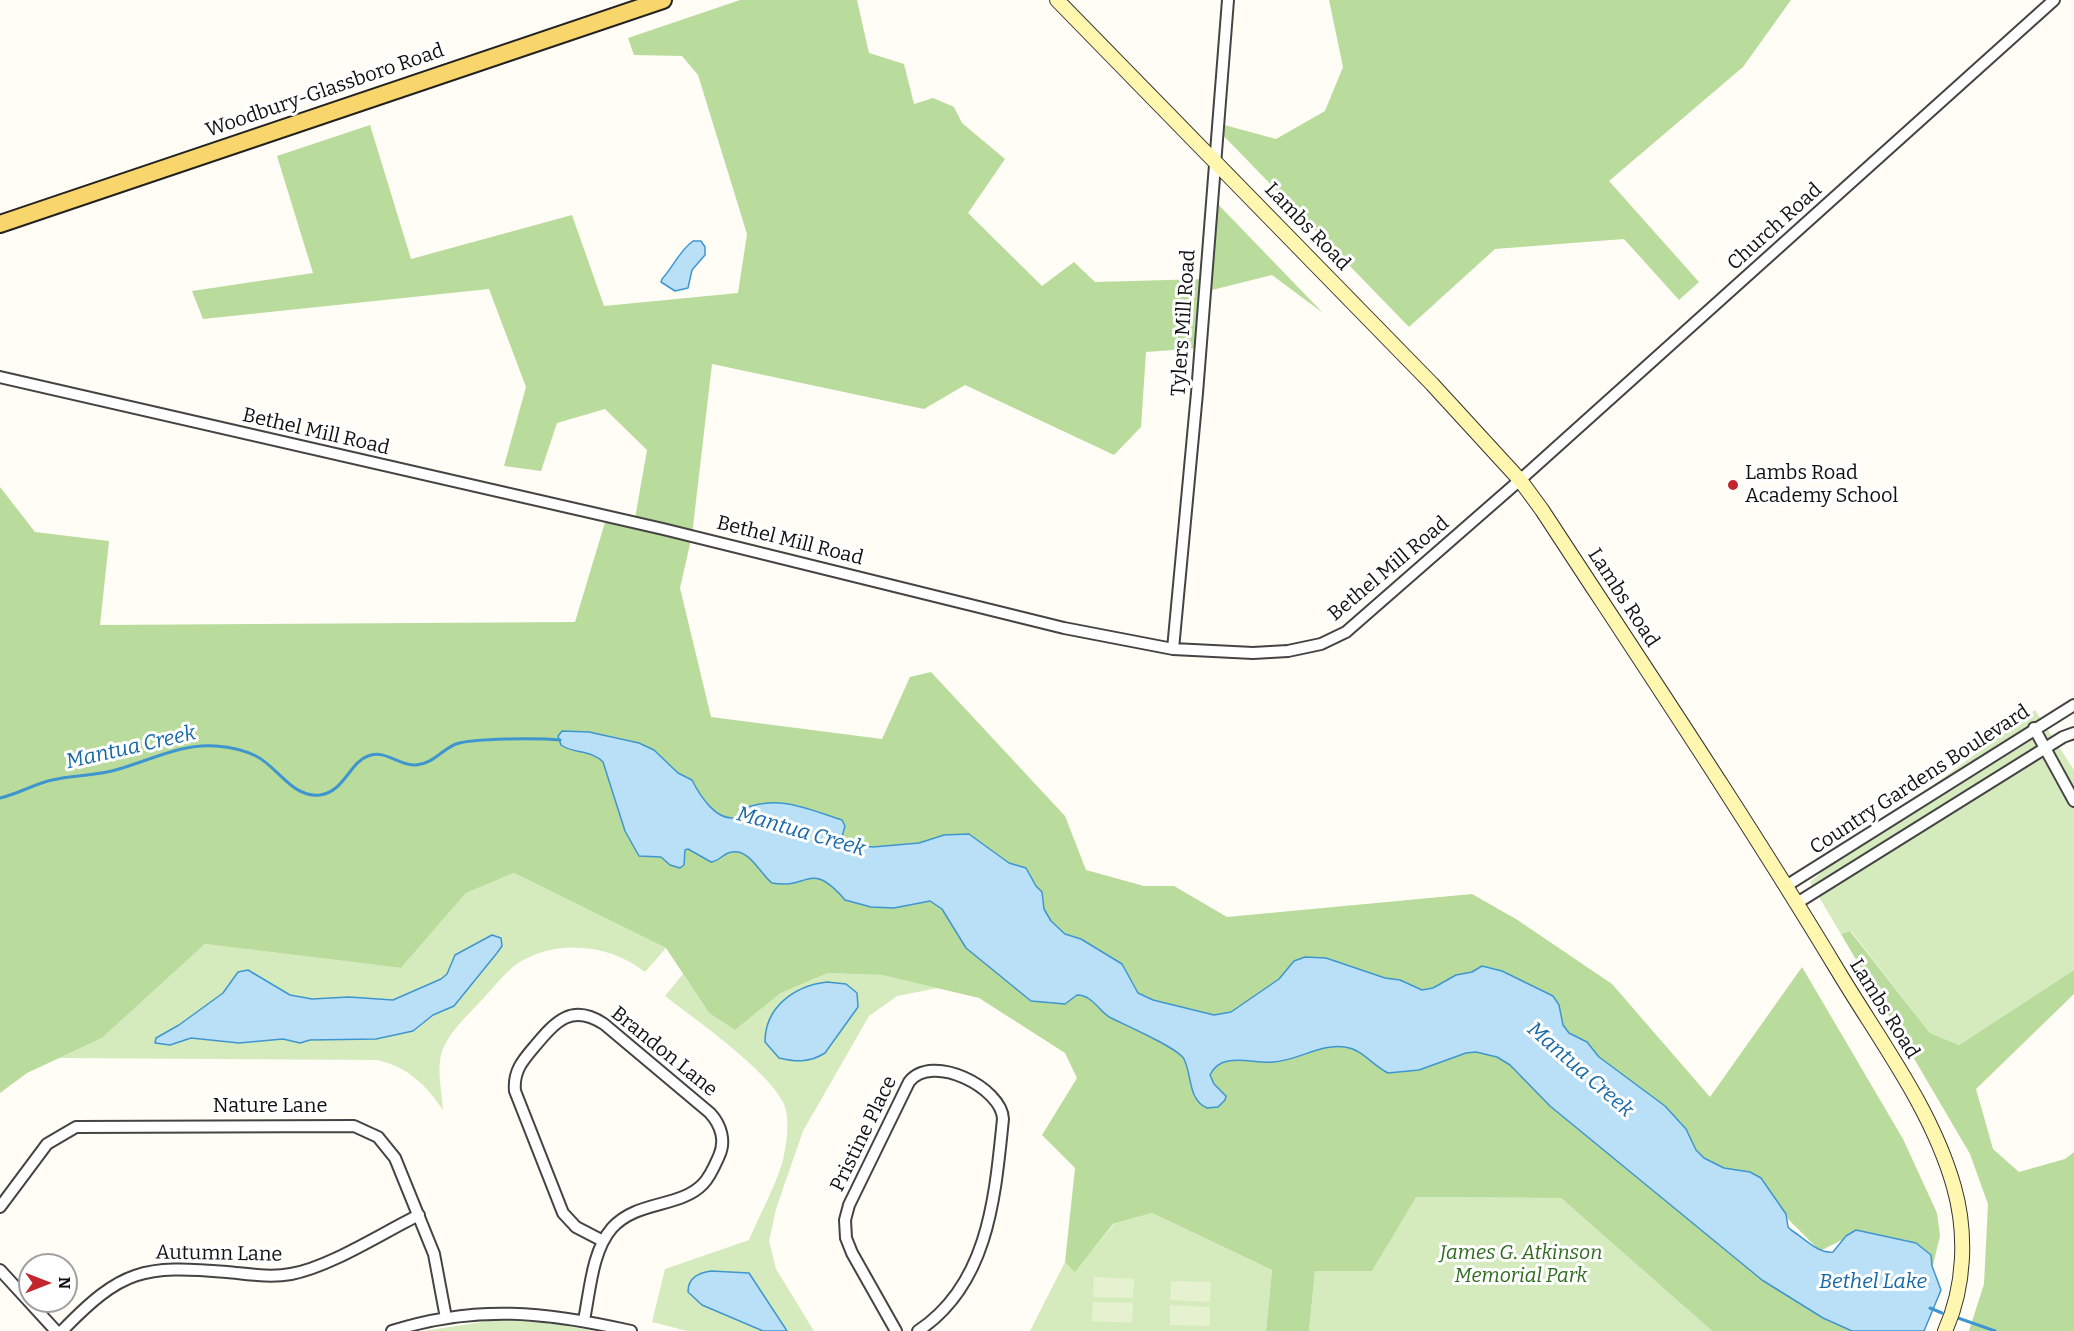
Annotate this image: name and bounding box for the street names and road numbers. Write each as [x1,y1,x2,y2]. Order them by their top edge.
street label: Woodbury-Glassboro Road [203,39,447,143]
street label: Lambs Road [1259,178,1355,276]
street label: Church Road [1723,178,1827,276]
street label: Tylers Mill Road [1167,249,1201,397]
street label: Bethel Mill Road [240,403,392,461]
street label: Bethel Mill Road [714,511,866,571]
street label: Bethel Mill Road [1324,512,1454,626]
street label: Lambs Road [1582,544,1664,652]
street label: Country Gardens Boulevard [1806,700,2034,860]
street label: Lambs Road [1844,955,1924,1063]
street label: Brandon Lane [606,1002,722,1102]
street label: Pristine Place [826,1072,902,1196]
street label: Nature Lane [213,1094,327,1118]
street label: Autumn Lane [155,1241,283,1267]

